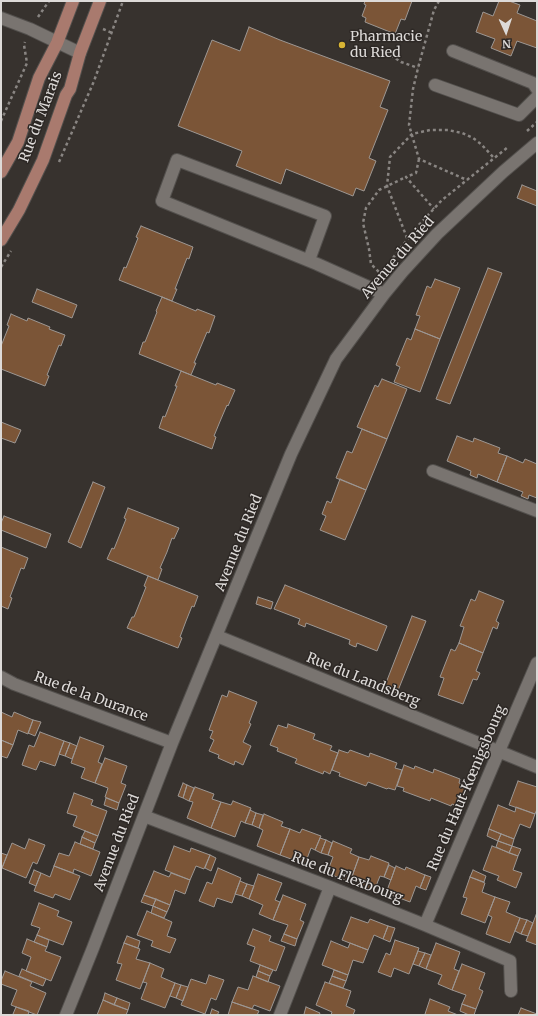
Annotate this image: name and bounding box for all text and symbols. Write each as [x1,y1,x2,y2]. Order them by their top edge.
north arrow [486,12,526,52]
place label: Pharmacie du Ried [350,29,422,62]
text: N [502,37,511,51]
marker: Pharmacie du Ried [337,40,347,50]
street label: Rue du Marais [16,69,66,165]
street label: Avenue du Ried [358,214,438,302]
street label: Avenue du Ried [212,492,266,594]
street label: Rue du Landsberg [304,650,422,710]
street label: Rue de la Durance [32,669,150,725]
street label: Rue du Haut-Kœnigsbourg [424,702,510,874]
street label: Avenue du Ried [91,792,143,894]
street label: Rue du Flexbourg [289,849,405,907]

